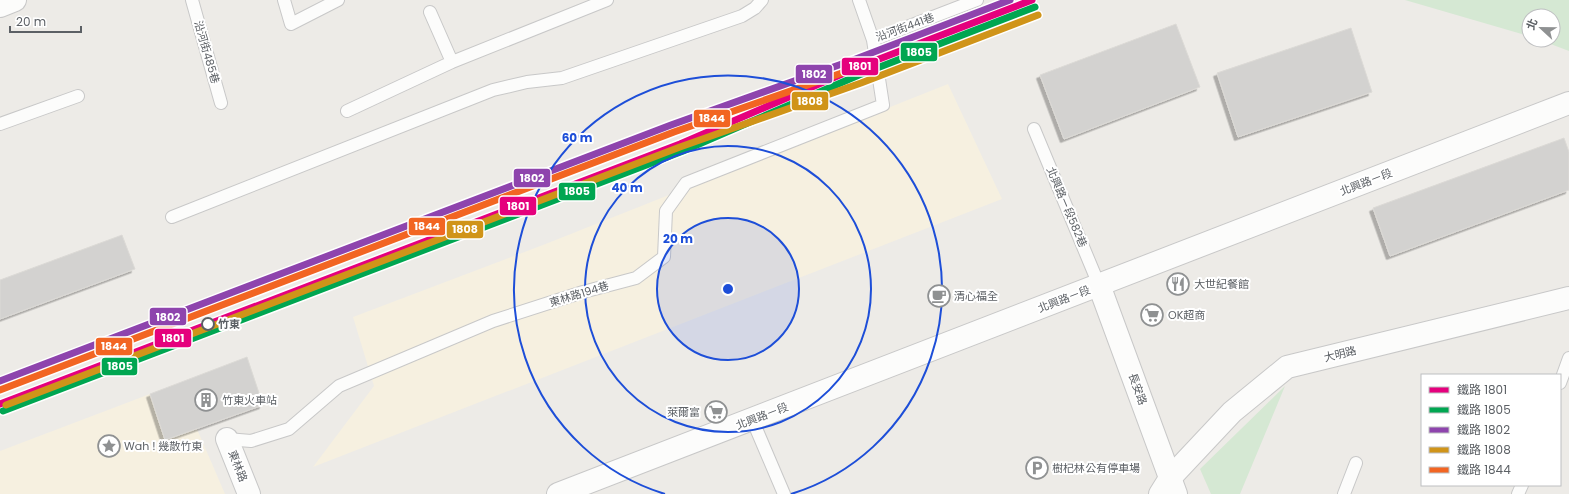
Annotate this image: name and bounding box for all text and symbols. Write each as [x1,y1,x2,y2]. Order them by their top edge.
scale bar [10,8,81,34]
north arrow [1521,8,1561,48]
street label: 沿河街441巷 [873,9,937,45]
text: 20 m [16,13,46,30]
text: 北 [1522,16,1541,32]
street label: 沿河街485巷 [190,19,224,85]
line badge: 1805 [900,42,938,62]
text: 1805 [906,44,932,60]
line badge: 1801 [841,57,879,76]
text: 1801 [849,58,871,74]
line badge: 1802 [795,64,833,84]
text: 1802 [802,66,826,82]
line badge: 1808 [791,91,829,111]
text: 1808 [797,93,823,109]
line badge: 1844 [693,109,731,128]
text: 1844 [699,110,726,126]
text: 60 m [562,129,593,146]
street label: 北興路ㄧ段582巷 [1043,164,1091,250]
street label: 北興路ㄧ段 [1337,165,1395,199]
line badge: 1802 [513,168,551,188]
text: 1802 [520,170,544,186]
text: 40 m [611,179,643,196]
line badge: 1805 [558,182,596,201]
text: 1805 [564,183,590,199]
line badge: 1801 [499,196,537,216]
text: 1801 [507,198,529,214]
line badge: 1844 [408,217,446,236]
text: 1844 [414,218,441,234]
line badge: 1808 [446,220,484,239]
text: 1808 [452,221,478,237]
text: 20 m [663,230,693,247]
restaurant icon: 大世紀餐館 [1165,271,1191,297]
place label: 大世紀餐館 [1194,276,1249,292]
street label: 東林路194巷 [547,277,611,311]
centre of rings [721,282,735,296]
street label: 北興路ㄧ段 [1035,282,1093,316]
cafe icon: 清心福全 [926,283,952,309]
place label: 清心福全 [954,288,998,304]
supermarket icon: OK超商 [1139,302,1165,328]
line badge: 1802 [149,307,187,326]
place label: OK超商 [1168,307,1205,323]
text: 1802 [156,309,180,325]
place label: 竹東 [218,316,240,332]
marker: 竹東 [201,317,215,331]
line badge: 1801 [154,328,192,348]
text: 1801 [162,330,184,346]
line badge: 1844 [95,337,133,356]
text: 1844 [101,338,128,354]
street label: 大明路 [1322,342,1358,366]
line badge: 1805 [101,357,138,376]
text: 1805 [107,358,133,374]
street label: 長安路 [1125,371,1151,407]
legend [1421,374,1561,486]
text: 鐵路 1801 [1457,381,1507,398]
building icon: 竹東火車站 [193,387,219,413]
place label: 竹東火車站 [222,392,277,408]
supermarket icon: 萊爾富 [703,399,729,425]
street label: 北興路ㄧ段 [733,399,791,433]
text: 鐵路 1805 [1457,401,1511,418]
place label: 萊爾富 [667,404,700,420]
text: 鐵路 1802 [1457,421,1510,438]
place icon: Wah ! 幾散竹東 [96,433,122,459]
place label: Wah ! 幾散竹東 [124,438,202,454]
text: 鐵路 1808 [1457,441,1511,458]
street label: 東林路 [225,448,251,484]
parking icon: 樹杞林公有停車場 [1024,455,1050,481]
place label: 樹杞林公有停車場 [1052,460,1140,476]
text: 鐵路 1844 [1457,461,1511,478]

